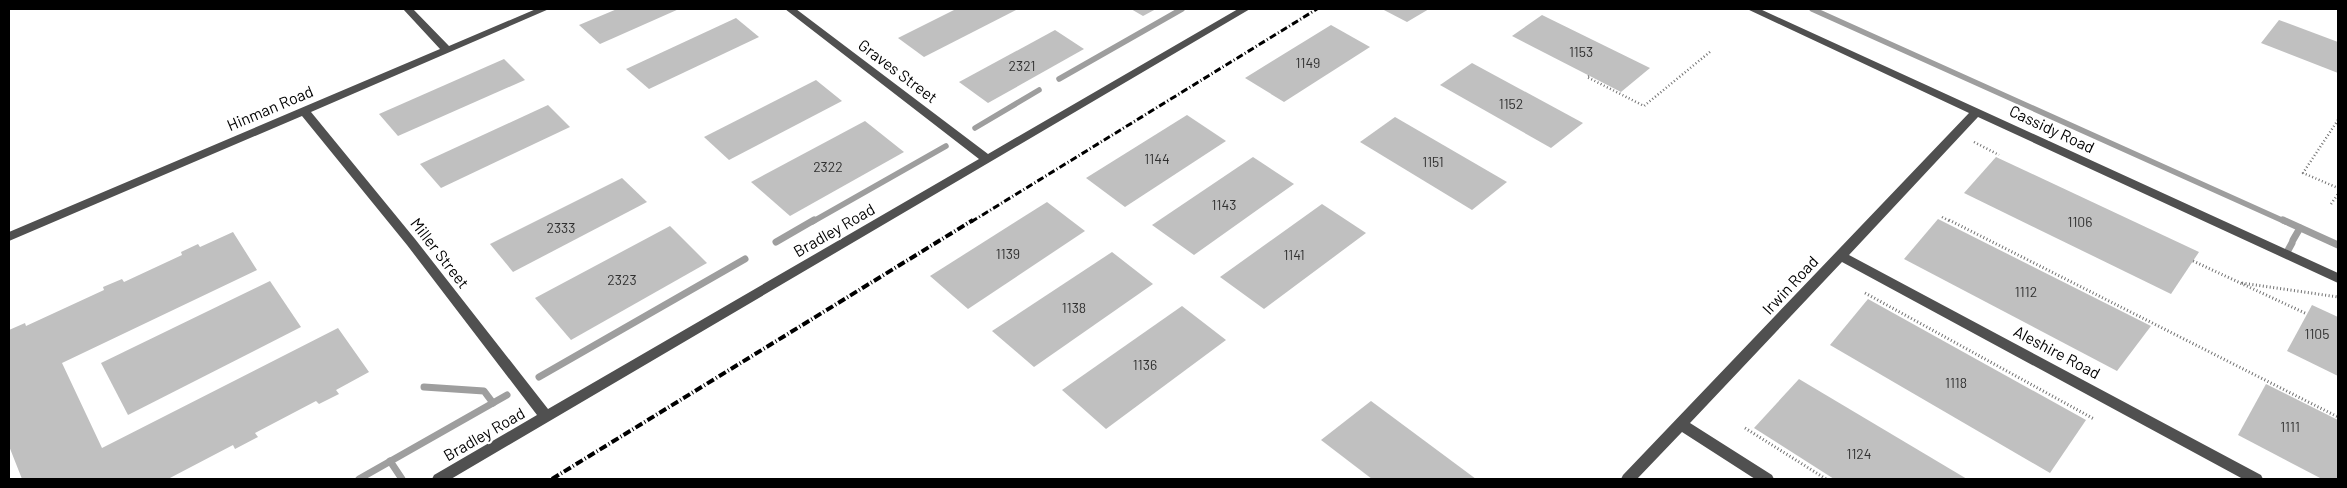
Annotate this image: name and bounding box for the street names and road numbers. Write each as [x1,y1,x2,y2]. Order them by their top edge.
street label: Graves Street [855,35,942,106]
street label: Hinman Road [224,81,316,134]
street label: Cassidy Road [2007,101,2098,157]
street label: Bradley Road [790,199,878,260]
street label: Miller Street [407,214,474,292]
street label: Irwin Road [1758,251,1822,318]
street label: Aleshire Road [2011,321,2104,382]
street label: Bradley Road [440,403,528,464]

